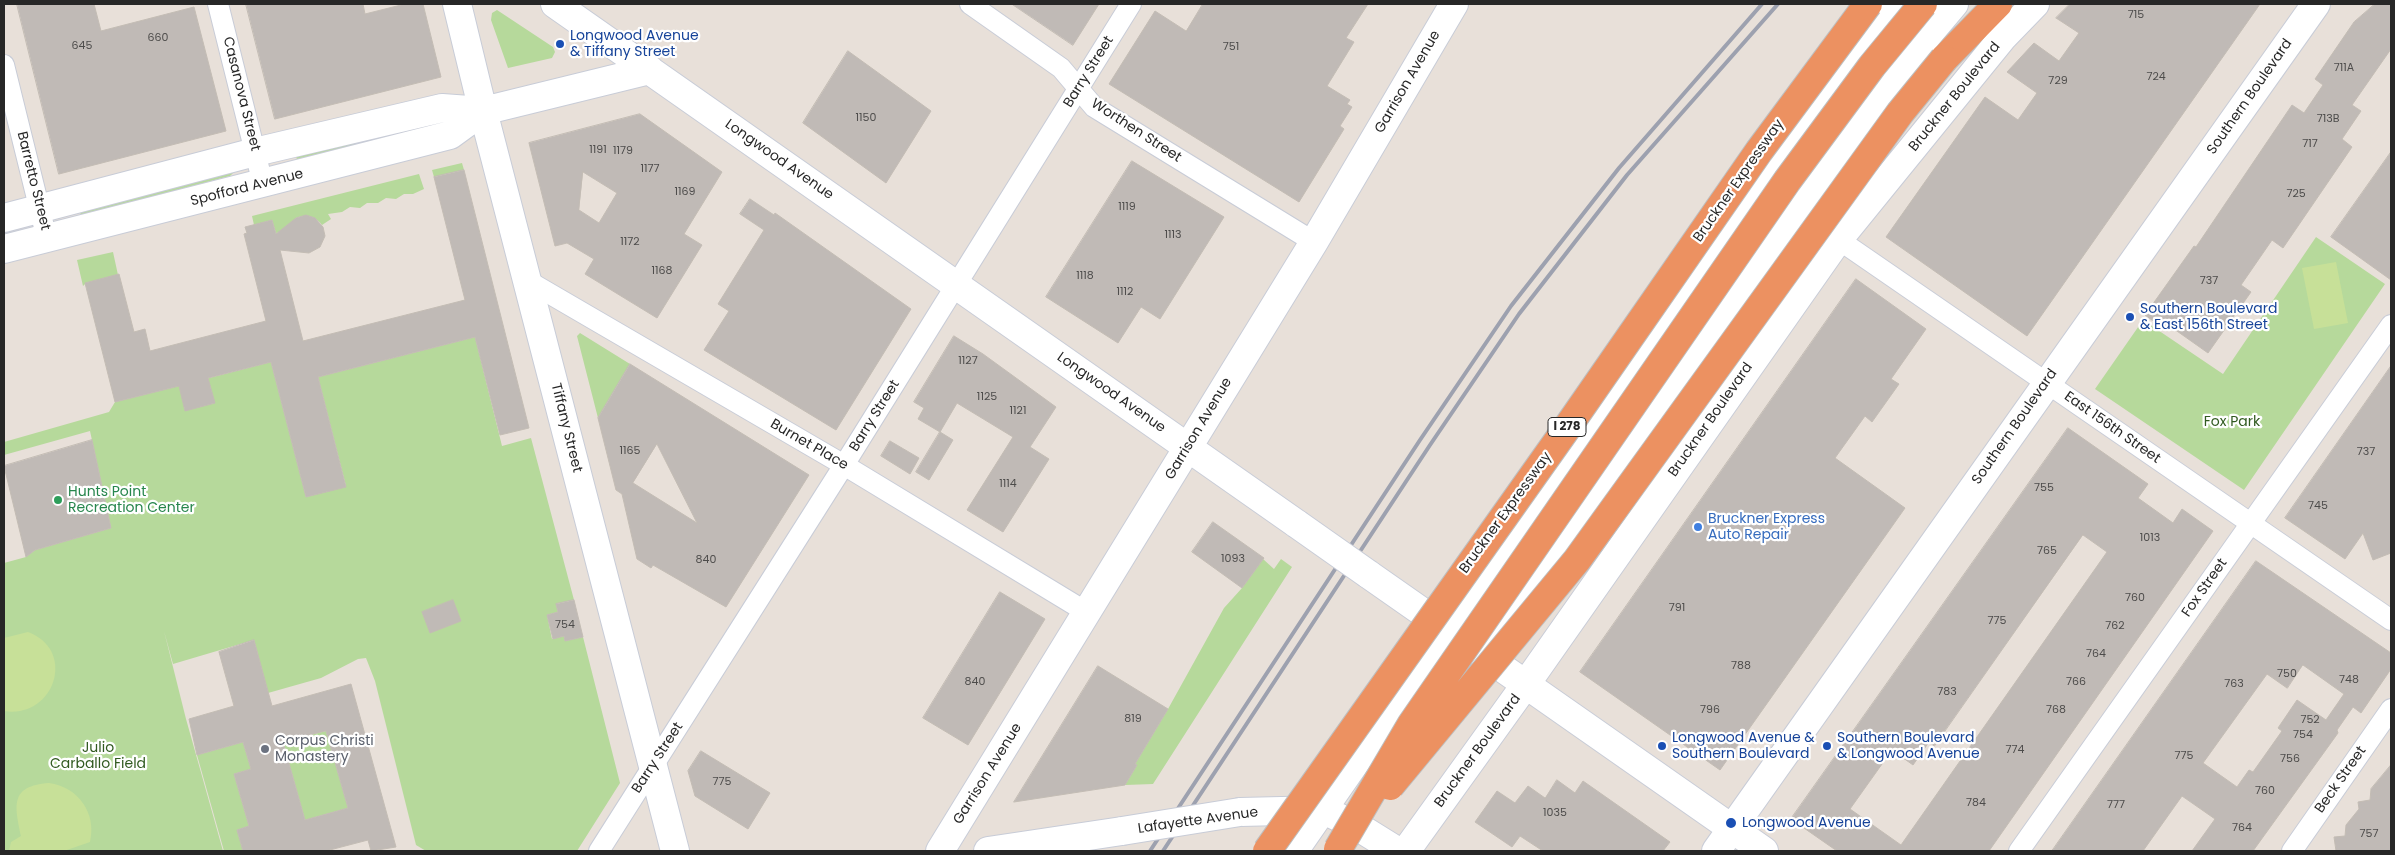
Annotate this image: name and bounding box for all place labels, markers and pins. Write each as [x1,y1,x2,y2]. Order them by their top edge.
place label: Longwood Avenue & Tiffany Street [570,28,699,60]
marker: Longwood Avenue & Tiffany Street [554,38,566,50]
place label: Southern Boulevard & East 156th Street [2140,301,2277,334]
marker: Southern Boulevard & East 156th Street [2124,311,2136,323]
place label: Hunts Point Recreation Center [68,484,195,516]
marker: Hunts Point Recreation Center [52,494,64,506]
place label: Bruckner Express Auto Repair [1708,511,1825,544]
marker: Bruckner Express Auto Repair [1692,521,1704,533]
place label: Longwood Avenue & Southern Boulevard [1672,730,1815,762]
place label: Southern Boulevard & Longwood Avenue [1837,730,1980,762]
place label: Corpus Christi Monastery [275,733,374,766]
marker: Longwood Avenue & Southern Boulevard [1656,740,1668,752]
marker: Southern Boulevard & Longwood Avenue [1821,740,1833,752]
marker: Corpus Christi Monastery [259,743,271,755]
place label: Longwood Avenue [1742,815,1871,831]
marker: Longwood Avenue [1724,816,1738,830]

